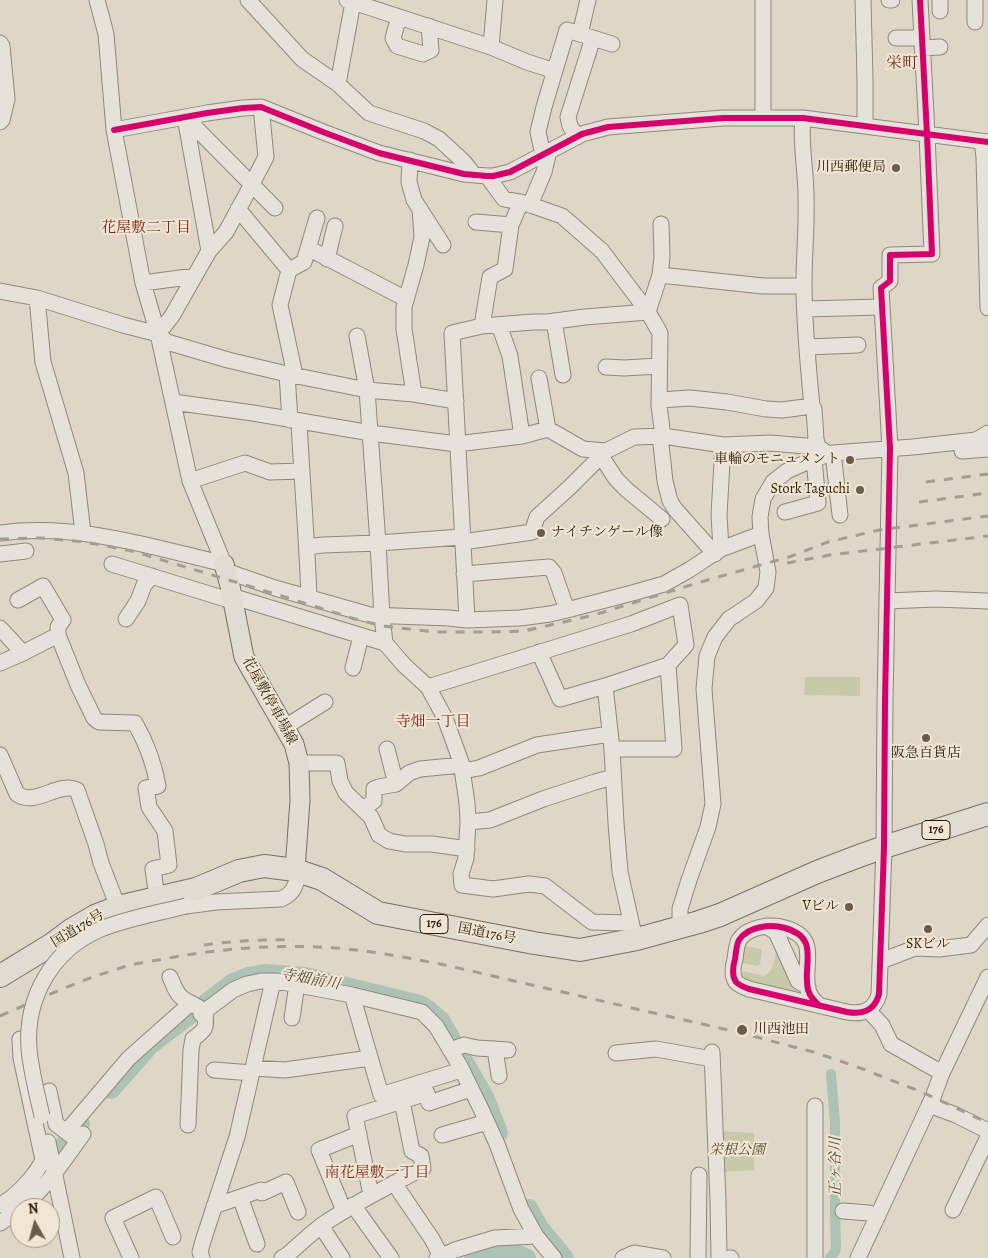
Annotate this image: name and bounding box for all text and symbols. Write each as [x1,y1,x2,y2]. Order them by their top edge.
district label: 栄町 [886,54,918,74]
place label: 川西郵便局 [816,160,886,176]
marker: 川西郵便局 [890,162,902,174]
district label: 花屋敷二丁目 [101,219,191,237]
place label: 車輪のモニュメント [714,452,840,468]
marker: 車輪のモニュメント [844,454,856,466]
place label: Stork Taguchi [770,482,850,498]
marker: Stork Taguchi [854,484,866,496]
place label: ナイチンゲール像 [551,525,663,541]
marker: ナイチンゲール像 [535,527,547,539]
street label: 花屋敷停車場線 [238,654,300,748]
district label: 寺畑一丁目 [396,713,470,731]
marker: 阪急百貨店 [920,732,932,744]
place label: 阪急百貨店 [891,746,961,762]
road number: 176 [922,820,950,840]
place label: Vビル [802,899,839,915]
marker: Vビル [843,901,855,913]
street label: 国道176号 [48,907,108,951]
road number: 176 [420,914,448,934]
street label: 国道176号 [456,920,518,948]
marker: SKビル [922,923,934,935]
place label: SKビル [906,937,950,953]
water label: 寺畑前川 [279,966,341,994]
place label: 川西池田 [753,1022,809,1038]
marker: 川西池田 [735,1023,749,1037]
water label: 正ヶ谷川 [827,1137,845,1197]
park label: 栄根公園 [709,1143,765,1159]
district label: 南花屋敷一丁目 [325,1164,429,1182]
north arrow [10,1198,60,1248]
text: N [27,1199,39,1219]

